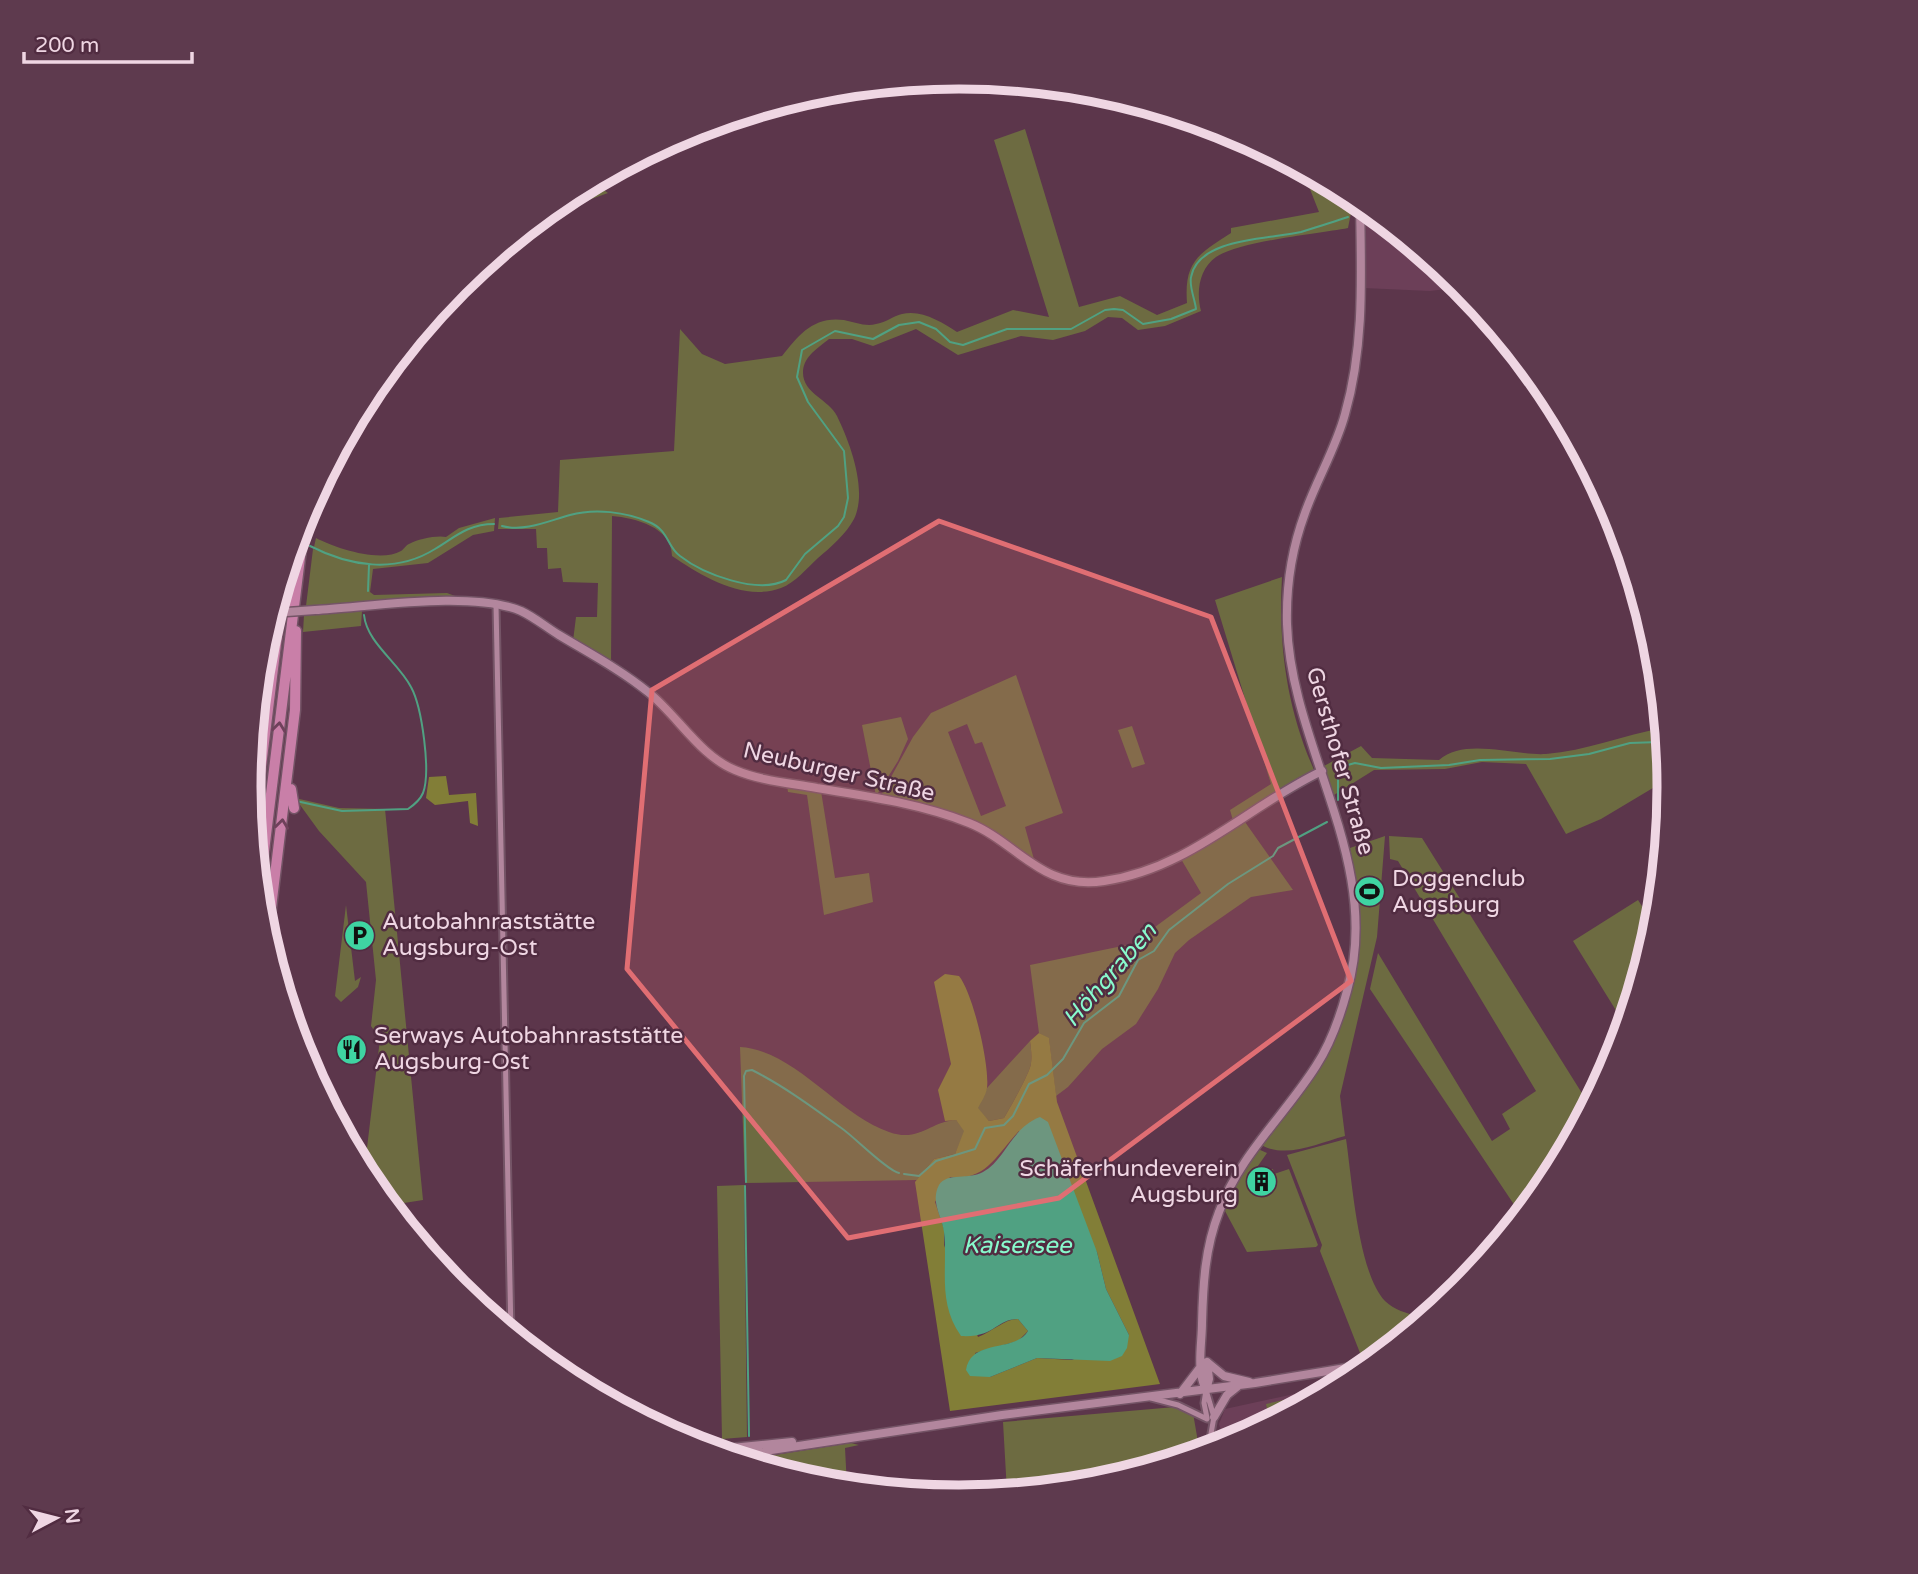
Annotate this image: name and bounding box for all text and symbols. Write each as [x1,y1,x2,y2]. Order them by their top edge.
scale bar [24,21,192,65]
text: 200 m [35,33,99,58]
street label: Gersthofer Straße [1300,664,1380,858]
one-way arrow [272,721,287,733]
street label: Neuburger Straße [741,736,937,808]
one-way arrow [275,818,290,830]
place label: Doggenclub Augsburg [1392,865,1525,919]
sports icon: Doggenclub Augsburg [1352,875,1386,909]
place label: Autobahnraststätte Augsburg-Ost [382,908,595,962]
water label: Höhgraben [1057,916,1164,1033]
parking icon: Autobahnraststätte Augsburg-Ost [342,918,376,952]
place label: Serways Autobahnraststätte Augsburg-Ost [374,1022,683,1076]
restaurant icon: Serways Autobahnraststätte Augsburg-Ost [334,1032,368,1066]
place label: Schäferhundeverein Augsburg [1019,1155,1238,1209]
building icon: Schäferhundeverein Augsburg [1244,1165,1278,1199]
water label: Kaisersee [963,1231,1073,1260]
north arrow [21,1483,91,1553]
text: N [60,1507,84,1525]

